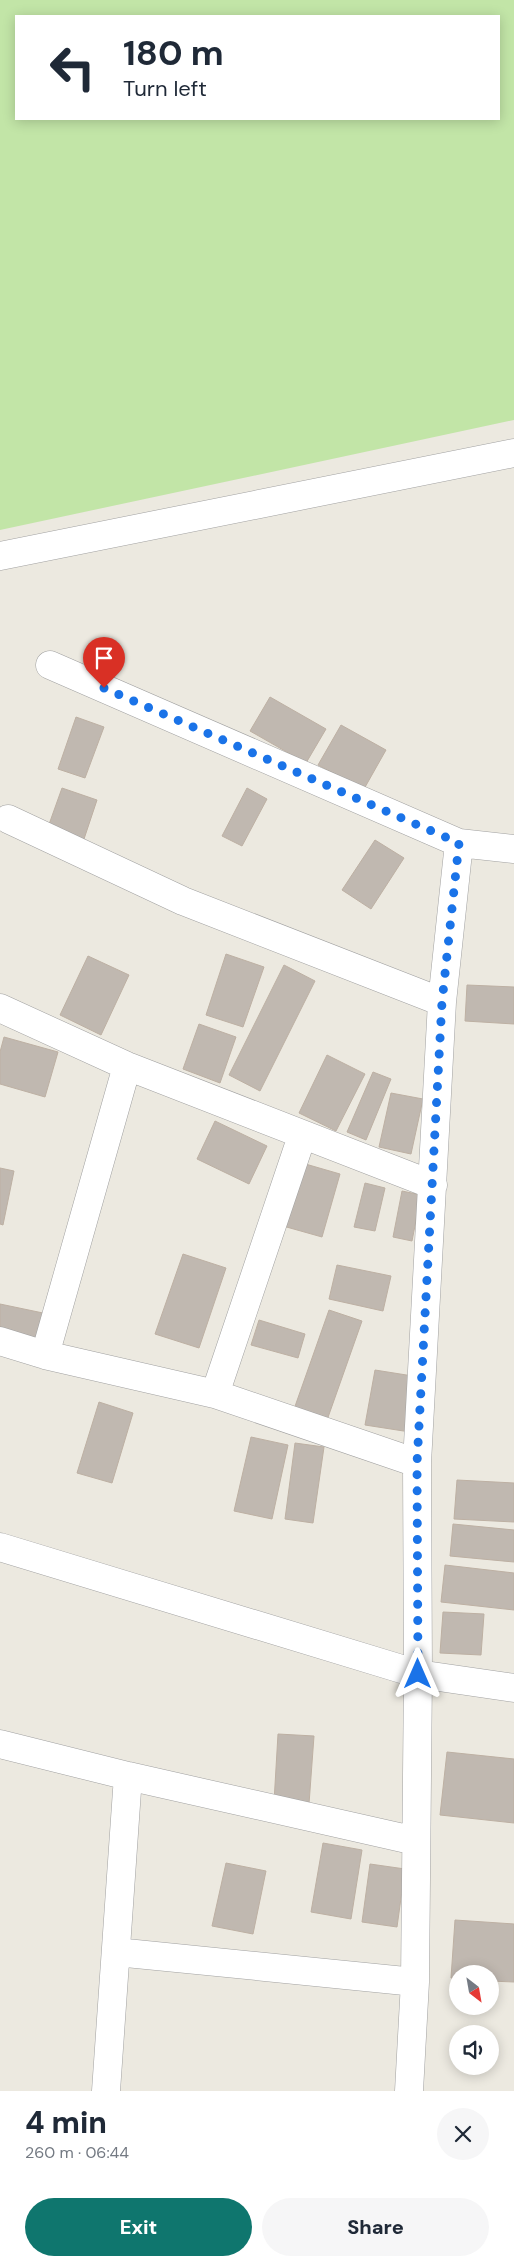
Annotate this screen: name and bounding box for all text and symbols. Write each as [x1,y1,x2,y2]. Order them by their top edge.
text: 180 m [123,30,224,76]
icon: left [40,35,105,100]
text: Turn left [123,74,207,103]
pin [83,637,125,688]
icon: arrive [90,644,118,672]
position arrow [391,1647,443,1699]
north arrow [449,1965,499,2015]
map controls [449,1965,499,2075]
button: sound [449,2025,499,2075]
text: 4 min [25,2103,107,2142]
button: close [437,2108,489,2160]
text: 260 m · 06:44 [25,2142,129,2163]
button: Exit [25,2198,252,2256]
button: Share [262,2198,489,2256]

